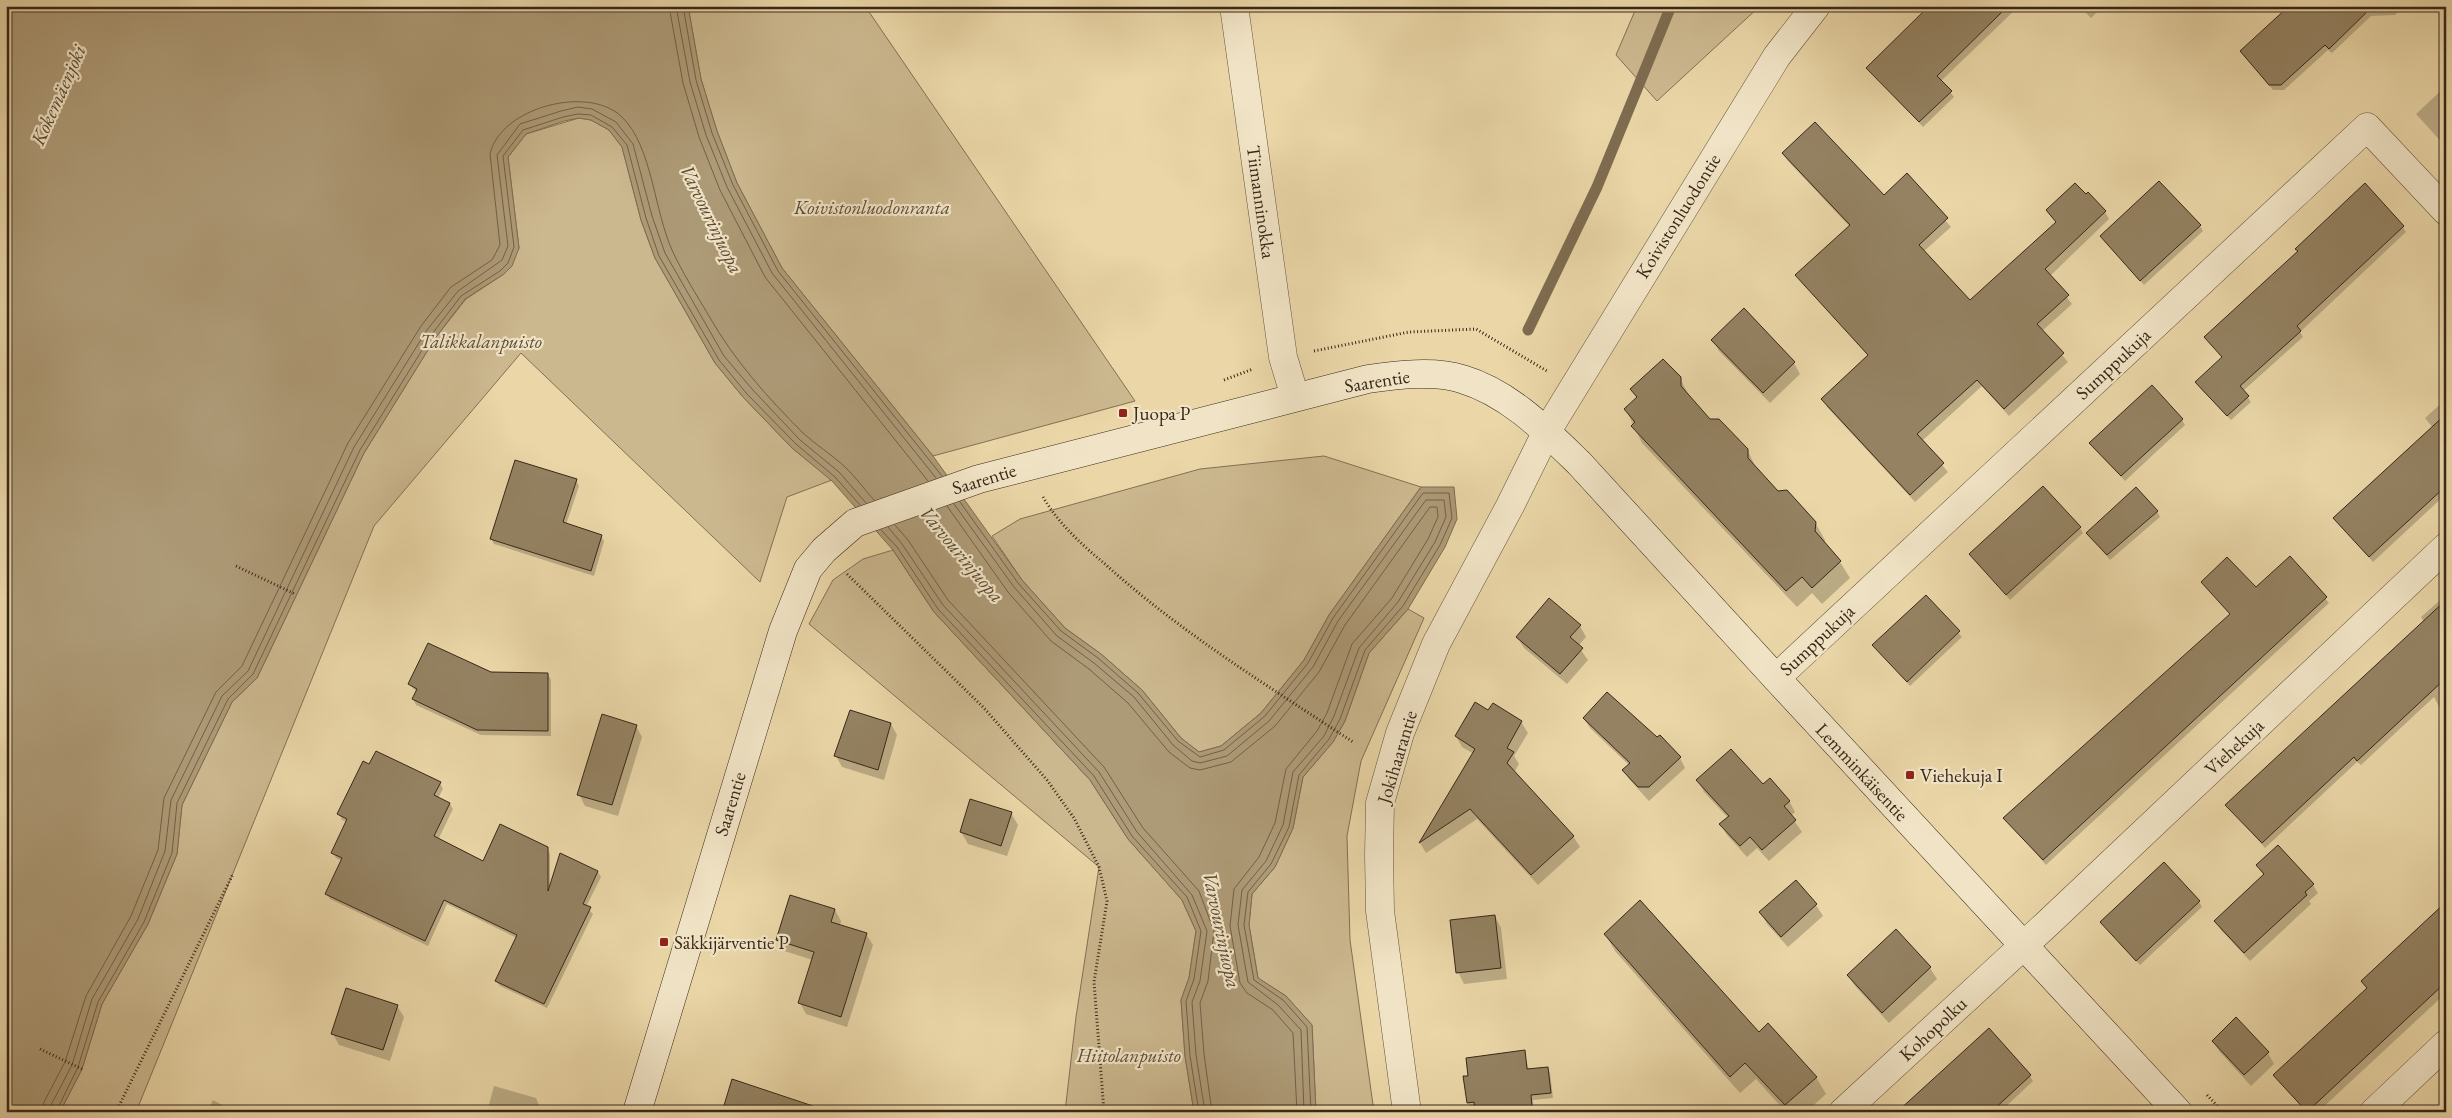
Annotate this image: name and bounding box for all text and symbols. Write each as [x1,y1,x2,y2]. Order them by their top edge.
water label: Kokemäenjoki [24,40,92,150]
street label: Tiimanninokka [1241,144,1281,260]
street label: Koivistonluodontie [1630,149,1726,283]
water label: Varvourinjuopa [674,160,750,278]
park label: Koivistonluodonranta [793,195,950,220]
street label: Sumppukuja [2070,322,2156,405]
park label: Talikkalanpuisto [420,329,542,354]
street label: Saarentie [1343,364,1411,398]
place label: Juopa P [1131,401,1191,426]
marker: Juopa P [1117,407,1129,419]
street label: Saarentie [949,457,1019,501]
water label: Varvourinjuopa [914,500,1010,608]
street label: Sumppukuja [1774,598,1860,681]
street label: Jokihaarantie [1370,707,1423,809]
street label: Viehekuja [2199,713,2269,781]
street label: Lemminkäisentie [1810,718,1914,826]
place label: Viehekuja I [1920,763,2003,788]
street label: Saarentie [708,769,752,839]
marker: Viehekuja I [1904,769,1916,781]
water label: Varvourinjuopa [1197,870,1247,990]
place label: Säkkijärventie P [674,930,789,955]
marker: Säkkijärventie P [658,936,670,948]
street label: Kohopolku [1894,991,1972,1067]
park label: Hiitolanpuisto [1076,1043,1181,1068]

